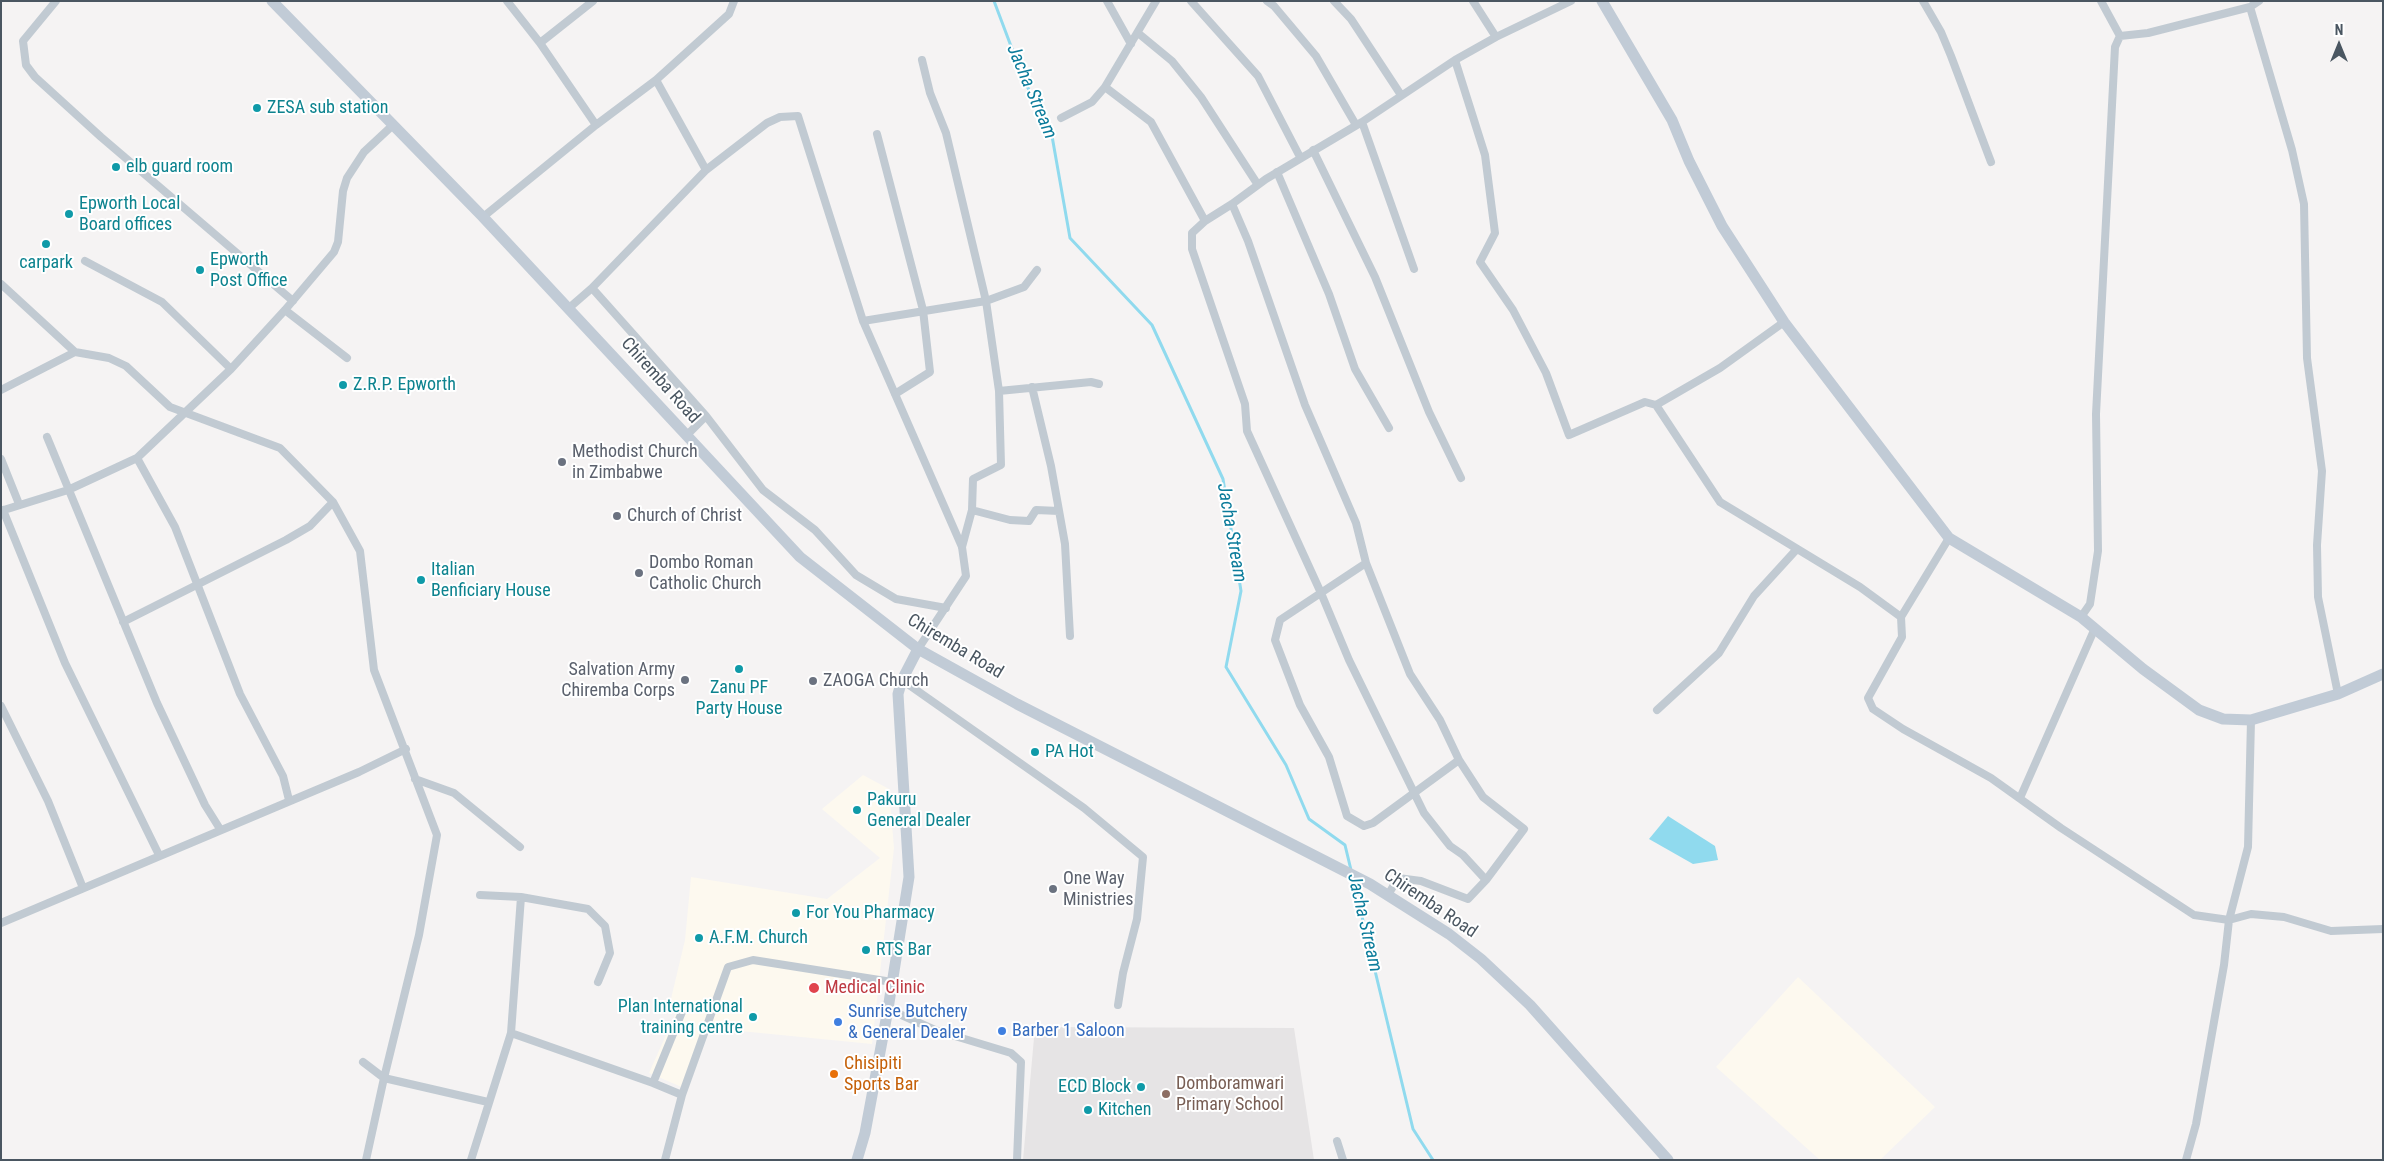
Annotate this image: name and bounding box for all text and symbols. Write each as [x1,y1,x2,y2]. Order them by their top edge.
north arrow [2314,20,2364,70]
text: N [2335,22,2343,38]
water label: Jacha Stream [1001,41,1061,143]
place label: ZESA sub station [267,97,388,119]
marker: ZESA sub station [251,102,263,114]
place label: elb guard room [126,156,233,178]
marker: elb guard room [110,161,122,173]
place label: Epworth Local Board offices [79,193,180,235]
marker: Epworth Local Board offices [63,208,75,220]
marker: carpark [40,238,52,250]
place label: Epworth Post Office [210,249,288,292]
place label: carpark [19,252,73,274]
marker: Epworth Post Office [194,264,206,276]
street label: Chiremba Road [616,334,704,428]
place label: Z.R.P. Epworth [353,374,456,396]
marker: Z.R.P. Epworth [337,379,349,391]
place label: Methodist Church in Zimbabwe [572,441,698,484]
marker: Methodist Church in Zimbabwe [556,456,568,468]
water label: Jacha Stream [1211,482,1251,584]
place label: Church of Christ [627,505,742,527]
marker: Church of Christ [611,510,623,522]
place label: Dombo Roman Catholic Church [649,552,762,594]
place label: Italian Benficiary House [431,559,551,602]
marker: Dombo Roman Catholic Church [633,567,645,579]
marker: Italian Benficiary House [415,574,427,586]
street label: Chiremba Road [903,610,1007,684]
place label: Salvation Army Chiremba Corps [561,659,675,702]
marker: Zanu PF Party House [733,663,745,675]
place label: ZAOGA Church [823,670,929,692]
marker: Salvation Army Chiremba Corps [679,674,691,686]
marker: ZAOGA Church [807,675,819,687]
place label: Zanu PF Party House [696,677,782,720]
place label: PA Hot [1045,741,1094,763]
marker: PA Hot [1029,746,1041,758]
place label: Pakuru General Dealer [867,789,971,832]
marker: Pakuru General Dealer [851,804,863,816]
street label: Chiremba Road [1379,865,1481,943]
place label: One Way Ministries [1063,868,1133,911]
water label: Jacha Stream [1342,872,1386,974]
marker: One Way Ministries [1047,883,1059,895]
place label: For You Pharmacy [806,902,935,924]
marker: For You Pharmacy [790,907,802,919]
place label: A.F.M. Church [709,927,808,949]
marker: A.F.M. Church [693,932,705,944]
place label: RTS Bar [876,939,931,961]
marker: RTS Bar [860,944,872,956]
place label: Medical Clinic [825,977,925,999]
marker: Medical Clinic [807,981,821,995]
place label: Plan International training centre [618,996,743,1038]
place label: Sunrise Butchery & General Dealer [848,1001,968,1044]
marker: Plan International training centre [747,1011,759,1023]
marker: Sunrise Butchery & General Dealer [832,1016,844,1028]
place label: Barber 1 Saloon [1012,1020,1125,1042]
marker: Barber 1 Saloon [996,1025,1008,1037]
place label: Chisipiti Sports Bar [844,1053,919,1096]
marker: Chisipiti Sports Bar [828,1068,840,1080]
place label: Domboramwari Primary School [1176,1073,1284,1116]
place label: ECD Block [1058,1076,1131,1098]
marker: ECD Block [1135,1081,1147,1093]
marker: Domboramwari Primary School [1160,1088,1172,1100]
place label: Kitchen [1098,1099,1151,1121]
marker: Kitchen [1082,1104,1094,1116]

